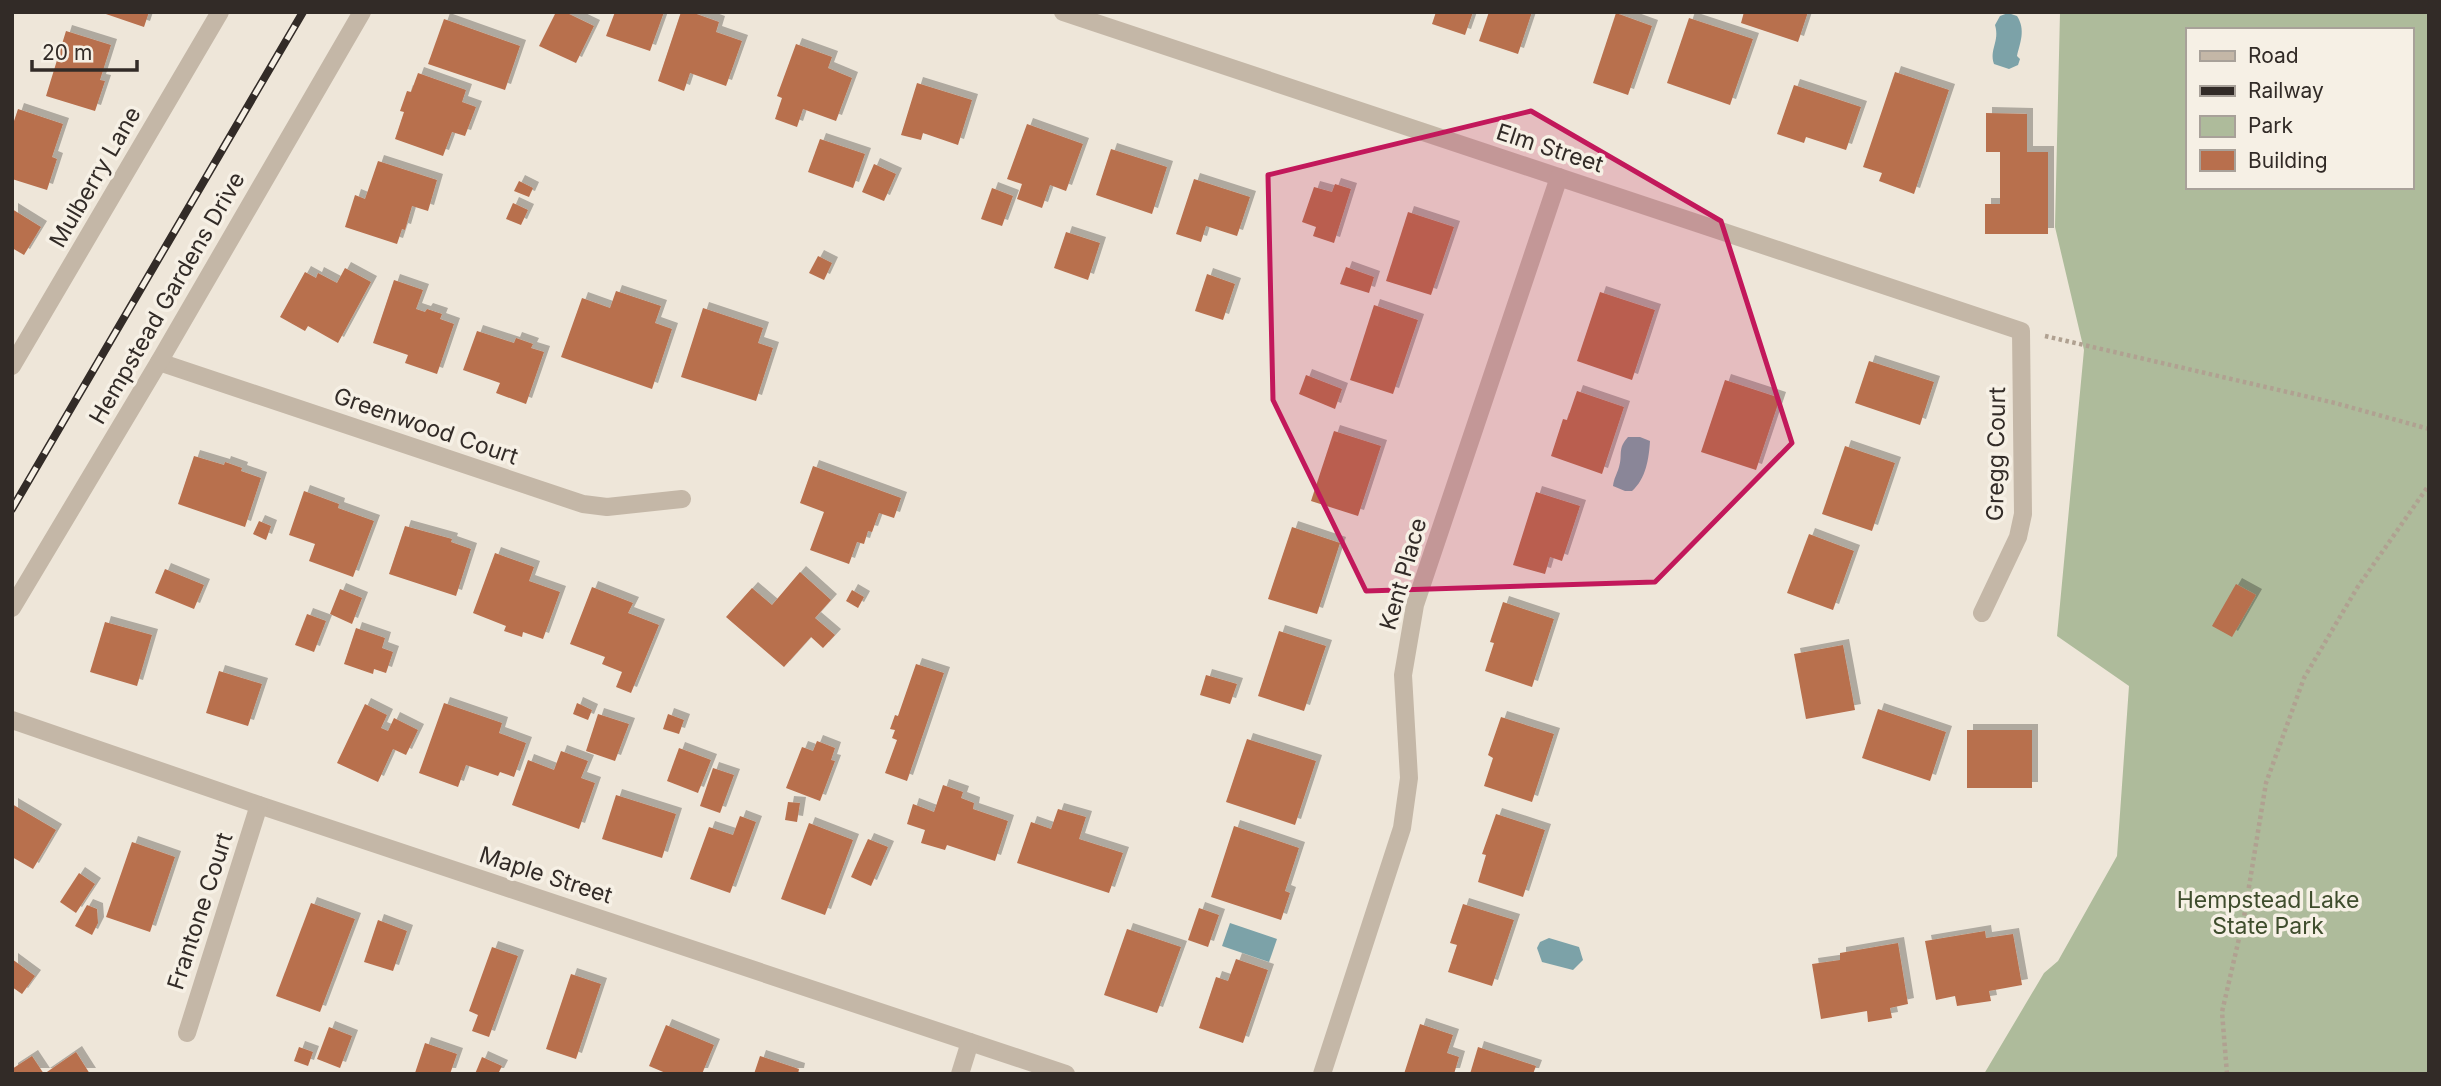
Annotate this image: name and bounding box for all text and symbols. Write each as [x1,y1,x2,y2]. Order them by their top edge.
scale bar [32,28,136,72]
legend [2186,28,2413,189]
text: 20 m [42,40,92,65]
text: Road [2248,43,2299,68]
text: Railway [2248,78,2324,103]
street label: Mulberry Lane [43,102,147,252]
text: Park [2248,113,2293,138]
street label: Elm Street [1493,118,1608,179]
text: Building [2248,148,2328,173]
street label: Hempstead Gardens Drive [83,167,251,429]
street label: Greenwood Court [330,381,522,471]
street label: Gregg Court [1981,386,2011,521]
street label: Kent Place [1374,515,1432,633]
street label: Frantone Court [161,829,239,993]
street label: Maple Street [476,840,616,910]
park label: Hempstead Lake State Park [2177,886,2359,940]

